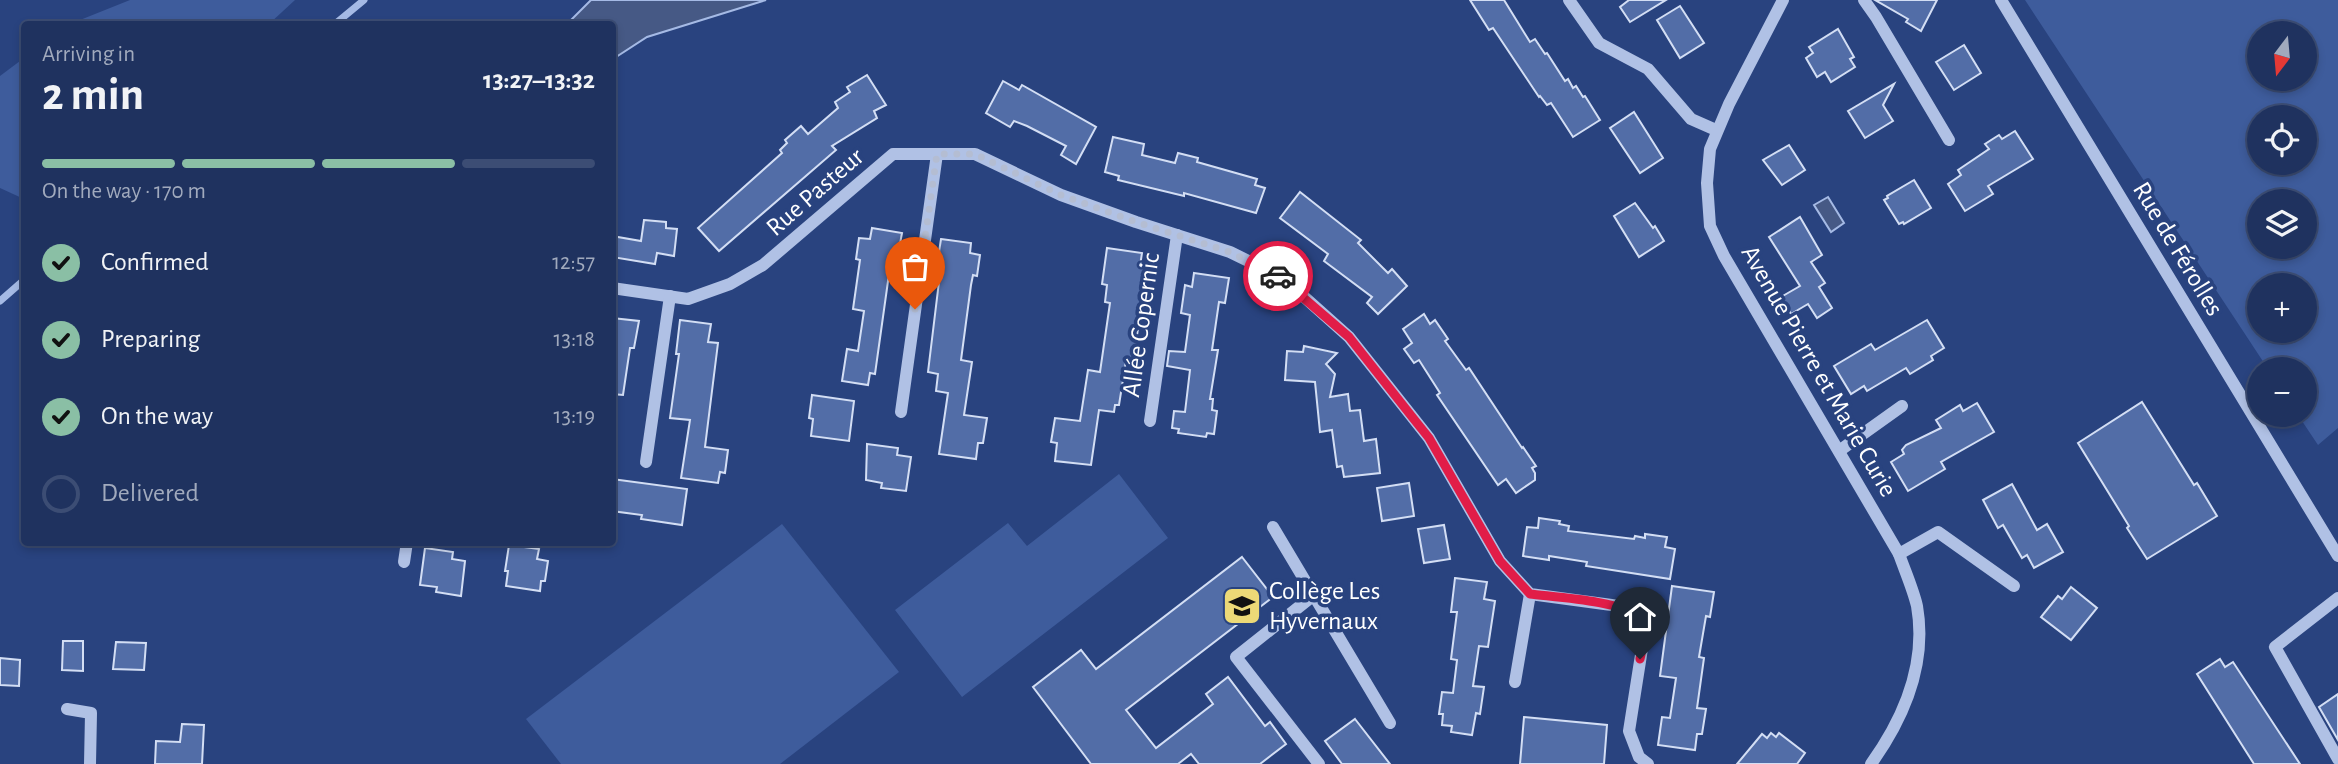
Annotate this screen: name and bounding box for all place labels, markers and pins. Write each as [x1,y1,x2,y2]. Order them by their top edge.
pin [885,237,945,309]
place label: Collège Les Hyvernaux [1269,578,1380,634]
school or university icon: Collège Les Hyvernaux [1221,585,1263,627]
pin [1610,587,1670,659]

